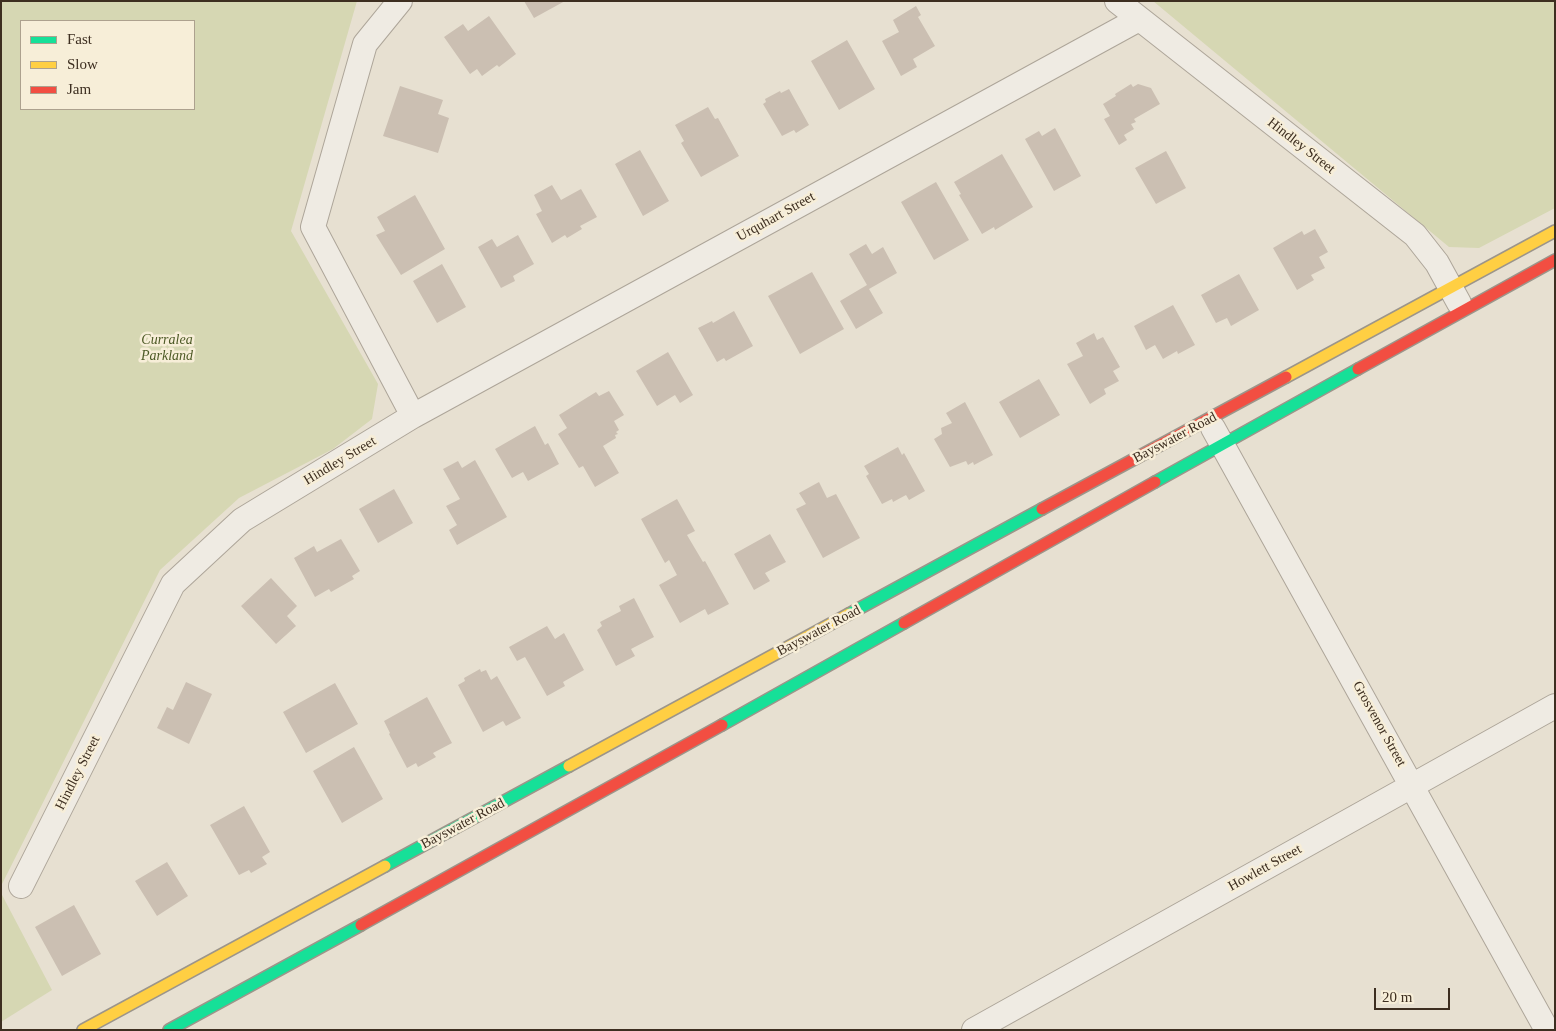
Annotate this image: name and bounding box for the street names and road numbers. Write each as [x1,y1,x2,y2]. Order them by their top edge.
street label: Hindley Street [1264,114,1338,178]
street label: Urquhart Street [734,189,818,245]
street label: Bayswater Road [1130,409,1220,467]
street label: Hindley Street [301,433,379,489]
street label: Bayswater Road [774,602,864,660]
street label: Grosvenor Street [1349,678,1409,770]
street label: Hindley Street [52,733,104,813]
street label: Bayswater Road [418,795,508,853]
street label: Howlett Street [1225,841,1305,895]

